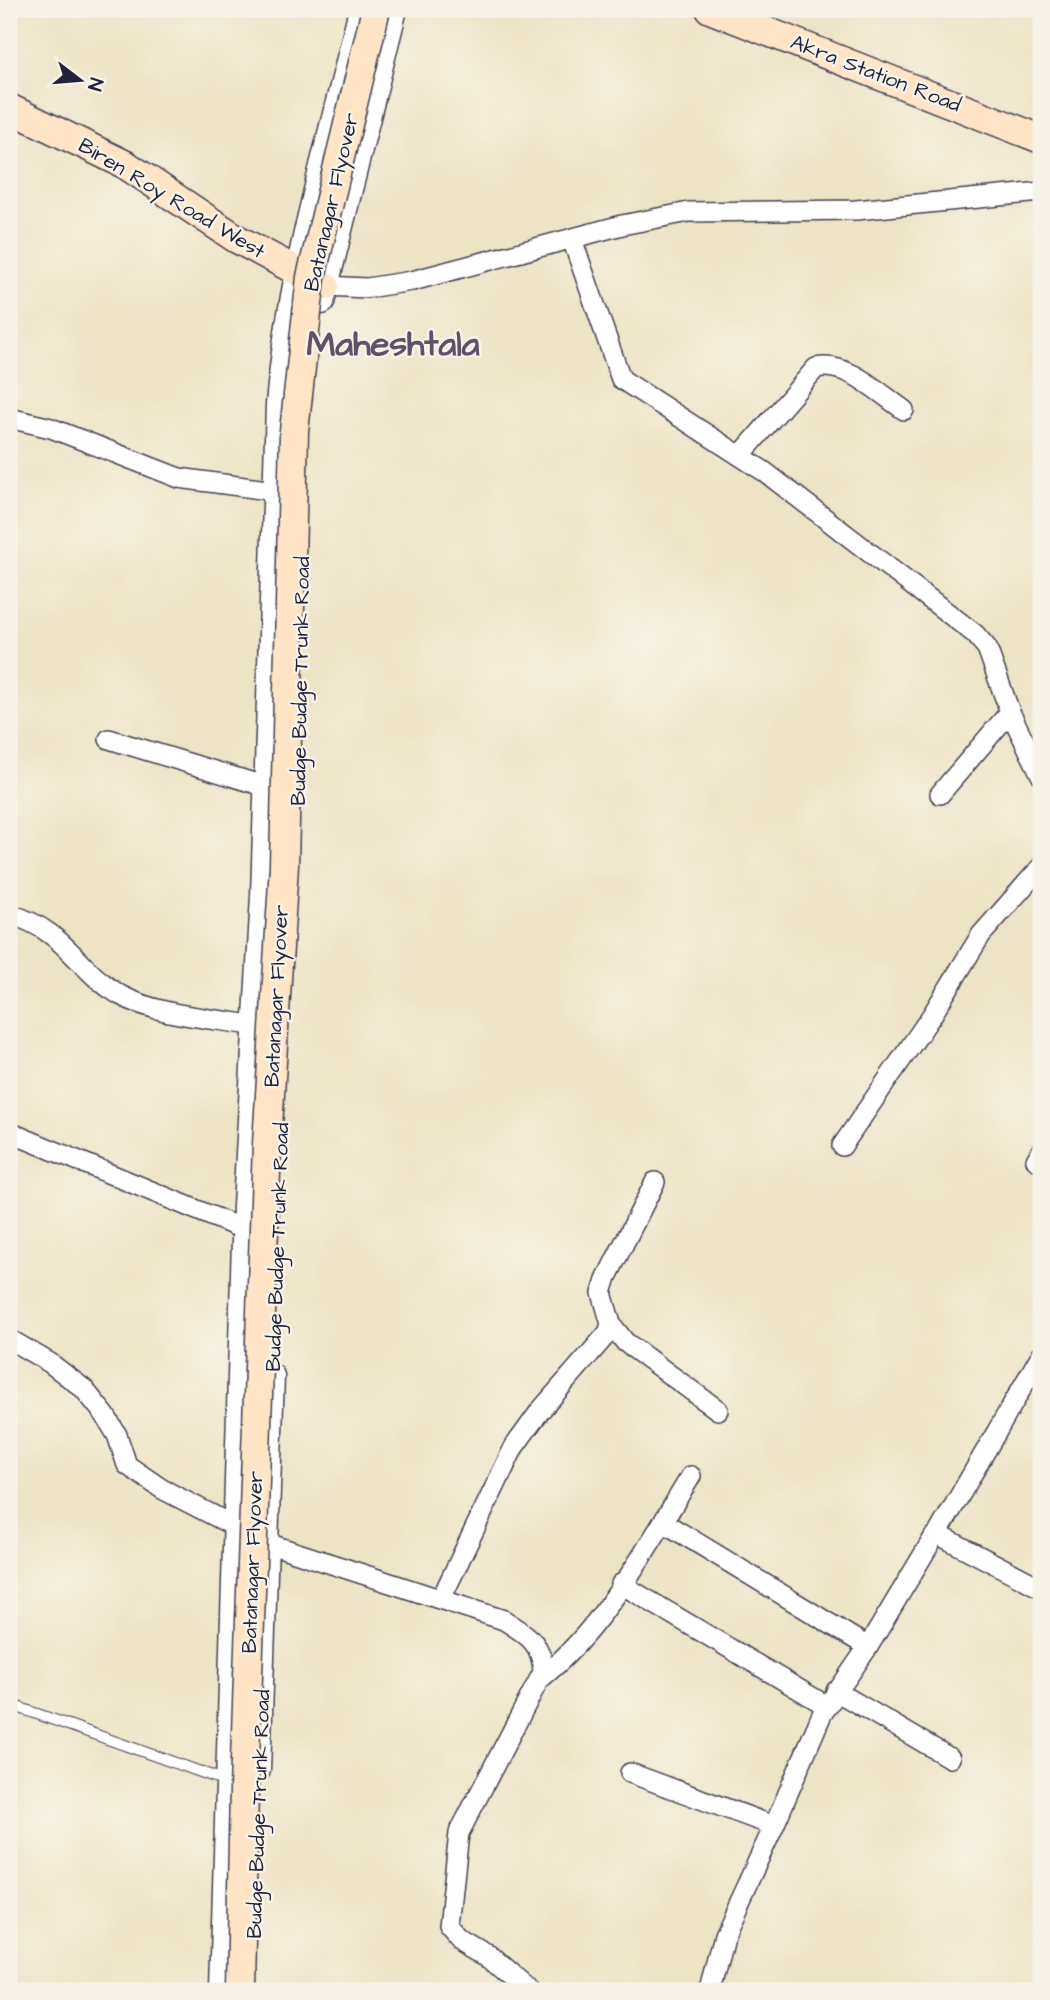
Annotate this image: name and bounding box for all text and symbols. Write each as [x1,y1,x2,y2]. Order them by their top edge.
street label: Akra Station Road [786,28,965,119]
north arrow [46,46,116,116]
text: N [80,75,110,94]
street label: Batanagar Flyover [297,110,368,295]
street label: Biren Roy Road West [72,131,271,268]
district label: Maheshtala [306,320,480,369]
street label: Budge Budge Trunk Road [284,556,319,806]
street label: Batanagar Flyover [257,904,298,1088]
street label: Budge Budge Trunk Road [259,1122,298,1372]
street label: Batanagar Flyover [235,1470,272,1654]
street label: Budge Budge Trunk Road [240,1689,279,1939]

